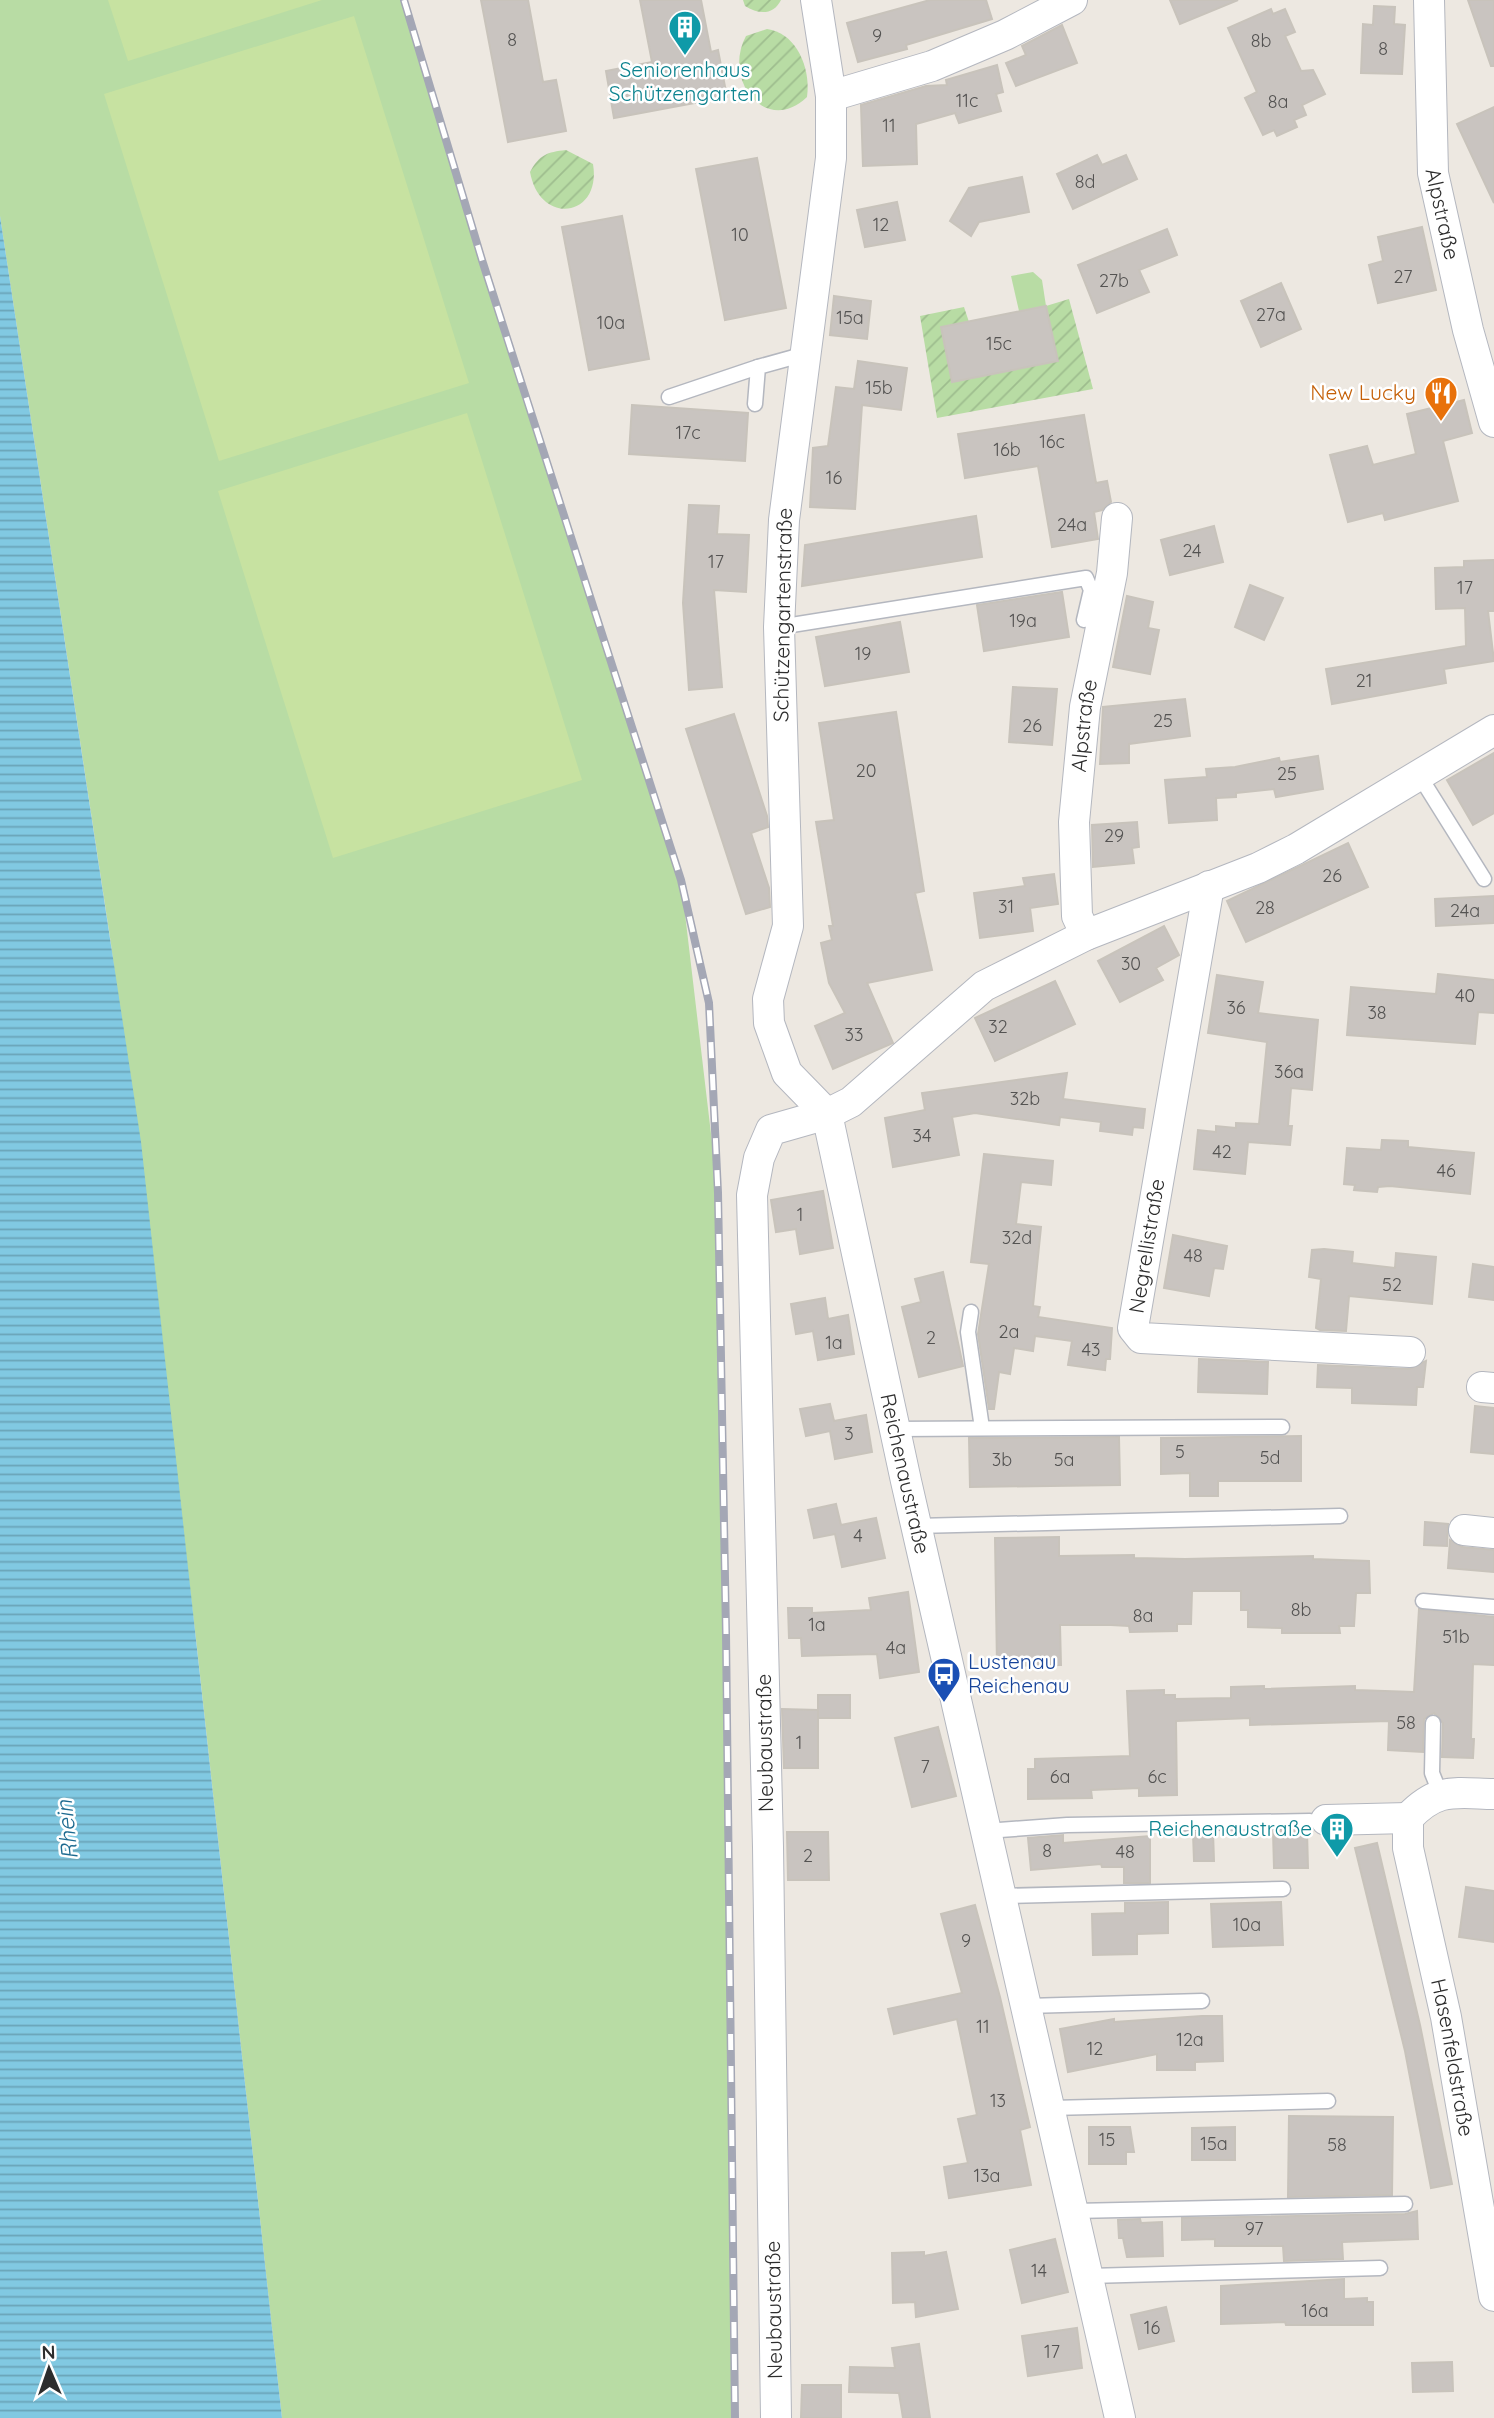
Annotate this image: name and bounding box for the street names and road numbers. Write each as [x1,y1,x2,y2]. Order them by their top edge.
street label: Alpstraße [1420,165,1466,262]
street label: Schützengartenstraße [767,508,797,722]
street label: Alpstraße [1065,677,1102,773]
street label: Negrellistraße [1123,1177,1169,1315]
street label: Reichenaustraße [875,1391,936,1556]
street label: Neubaustraße [750,1674,778,1812]
street label: Hasenfeldstraße [1426,1976,1480,2138]
street label: Neubaustraße [759,2241,787,2379]

